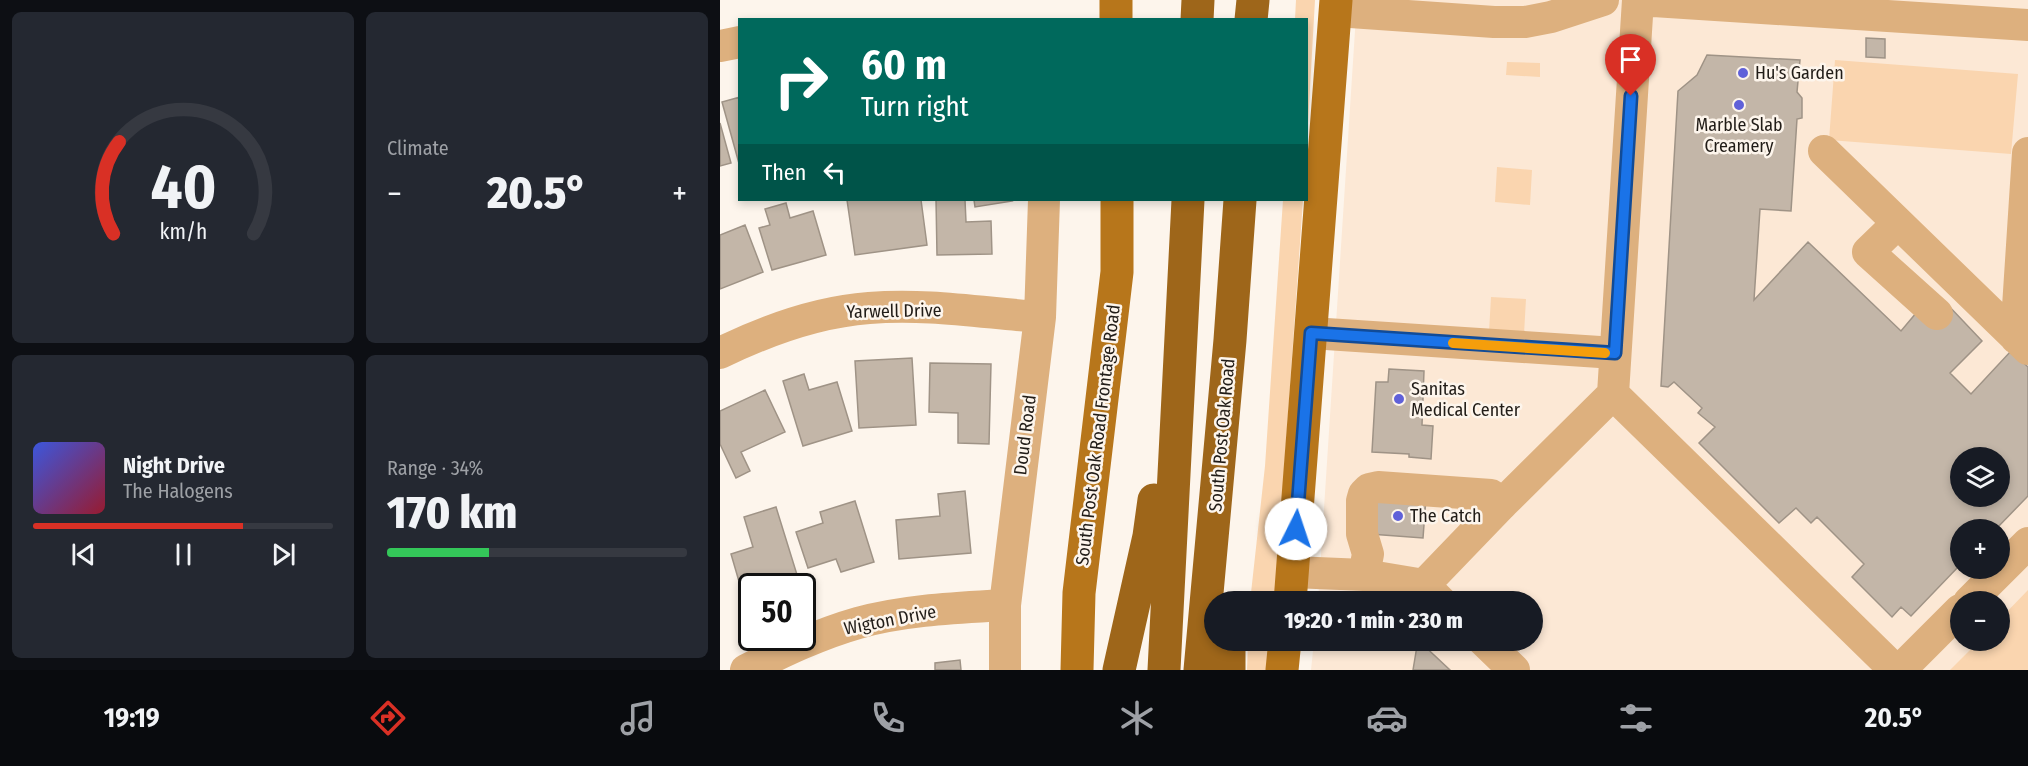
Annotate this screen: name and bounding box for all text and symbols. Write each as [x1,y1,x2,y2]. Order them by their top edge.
pin [1605,34,1656,96]
text: 60 m [861,40,947,90]
icon: right [762,42,840,120]
icon: arrive [1614,43,1647,76]
place label: Hu's Garden [1755,62,1844,84]
marker: Hu's Garden [1736,66,1750,80]
text: Turn right [861,91,969,123]
marker: Marble Slab Creamery [1732,98,1746,112]
place label: Marble Slab Creamery [1695,114,1783,157]
text: Climate [387,136,449,160]
text: 40 [150,150,216,225]
icon: left [818,156,851,189]
text: Then [762,159,806,186]
text: 20.5° [487,166,587,220]
text: − [387,174,402,214]
text: + [672,174,687,214]
text: km/h [159,220,207,246]
street label: Yarwell Drive [846,299,942,323]
street label: South Post Oak Road Frontage Road [1071,303,1125,567]
street label: South Post Oak Road [1204,358,1240,512]
place label: Sanitas Medical Center [1411,378,1521,421]
marker: Sanitas Medical Center [1392,392,1406,406]
street label: Doud Road [1009,394,1041,476]
map controls [1950,447,2010,651]
button: layers [1950,447,2010,507]
text: Night Drive [123,452,225,479]
text: Range · 34% [387,456,483,480]
text: The Halogens [123,479,233,503]
text: 170 km [387,486,517,540]
position arrow [1264,497,1328,561]
place label: The Catch [1410,505,1482,527]
marker: The Catch [1391,509,1405,523]
button: + [1950,519,2010,579]
icon: previous [67,538,100,571]
icon: pause [167,538,200,571]
icon: next [267,538,300,571]
speed limit sign: 50 [738,573,816,651]
button: − [1950,591,2010,651]
street label: Wigton Drive [842,600,938,640]
text: 19:20 · 1 min · 230 m [1284,607,1463,634]
icon: directions [367,697,409,739]
icon: music [617,697,659,739]
icon: phone [867,697,909,739]
icon: climate [1116,697,1158,739]
icon: car [1366,697,1408,739]
icon: filters [1615,697,1657,739]
text: 19:19 [104,702,160,734]
text: 20.5° [1865,702,1924,734]

